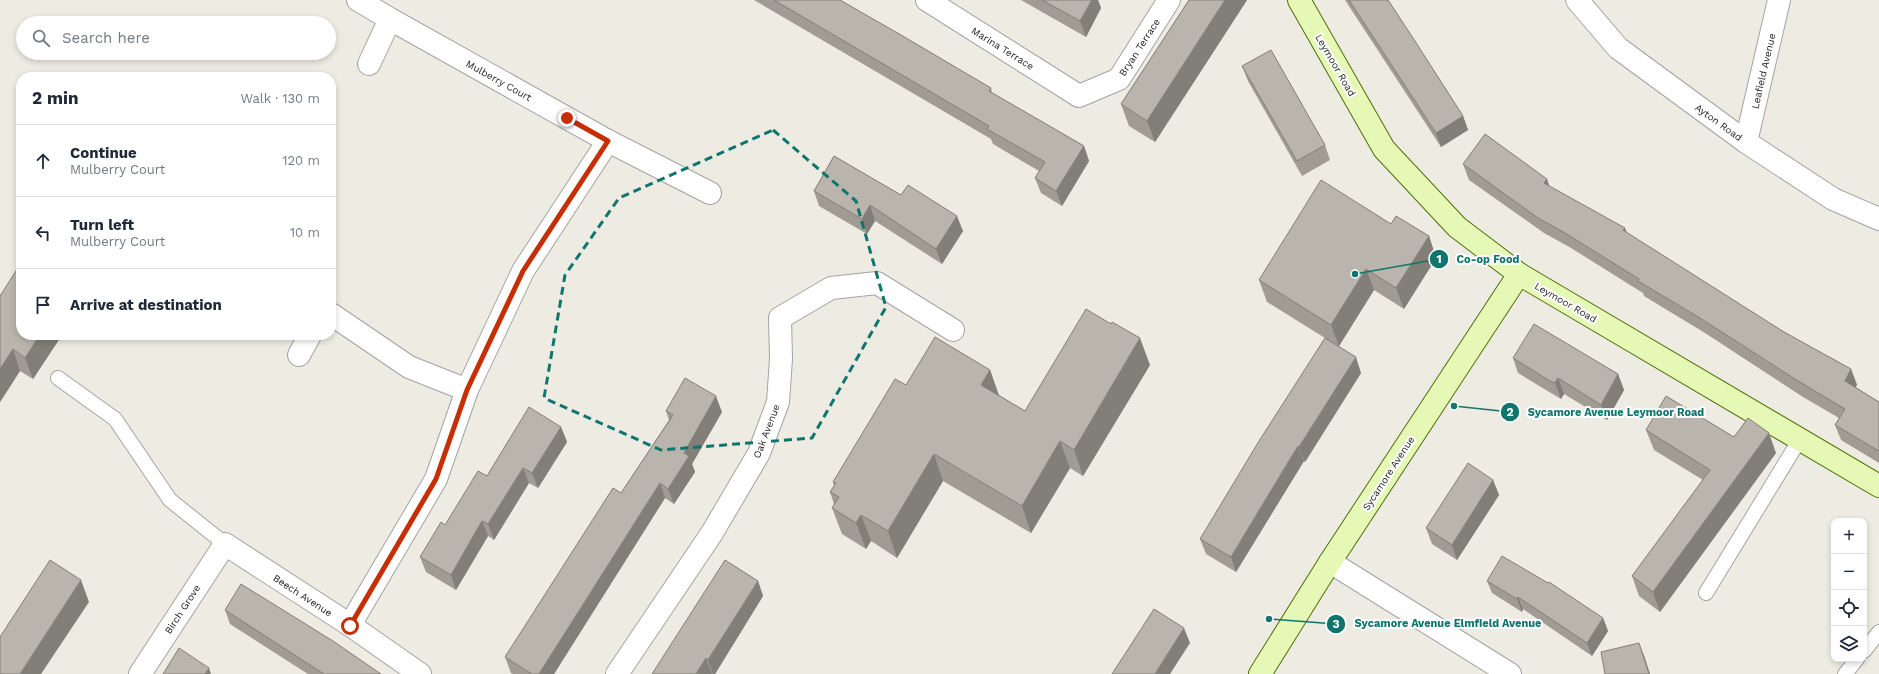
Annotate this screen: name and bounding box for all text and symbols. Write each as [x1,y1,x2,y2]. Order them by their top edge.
search box [16,16,336,60]
street label: Bryan Terrace [1117,16,1162,78]
street label: Marina Terrace [970,25,1036,72]
icon: search [30,27,52,49]
text: Search here [62,29,150,47]
street label: Leymoor Road [1313,32,1358,98]
street label: Leafield Avenue [1749,32,1778,110]
street label: Mulberry Court [464,58,534,103]
text: 2 min [32,88,78,108]
text: Walk · 130 m [241,91,320,106]
street label: Ayton Road [1693,102,1744,143]
route end [558,109,576,127]
text: Continue [70,144,137,162]
icon: ahead [32,150,54,172]
text: 120 m [282,153,320,168]
text: Mulberry Court [70,162,165,177]
text: Turn left [70,216,134,234]
icon: left [32,222,54,244]
text: 10 m [290,225,320,240]
text: Mulberry Court [70,234,165,249]
callout: Co-op Food [1429,248,1527,271]
text: 1 [1436,252,1442,266]
text: Co-op Food [1457,253,1519,266]
street label: Leymoor Road [1533,280,1599,325]
icon: arrive [32,294,54,316]
text: Arrive at destination [70,296,222,314]
callout: Sycamore Avenue Leymoor Road [1500,400,1712,423]
street label: Oak Avenue [751,402,782,460]
text: 2 [1506,405,1514,419]
text: Sycamore Avenue Leymoor Road [1528,406,1704,419]
street label: Sycamore Avenue [1360,434,1417,512]
map controls [1831,518,1867,662]
button: + [1831,518,1867,554]
button: − [1831,554,1867,590]
street label: Beech Avenue [271,572,335,619]
street label: Birch Grove [162,582,203,636]
button: locate [1831,590,1867,626]
callout: Sycamore Avenue Elmfield Avenue [1326,612,1549,635]
route start [341,617,359,635]
text: 3 [1332,617,1340,631]
text: Sycamore Avenue Elmfield Avenue [1355,617,1541,630]
button: layers [1831,626,1867,662]

